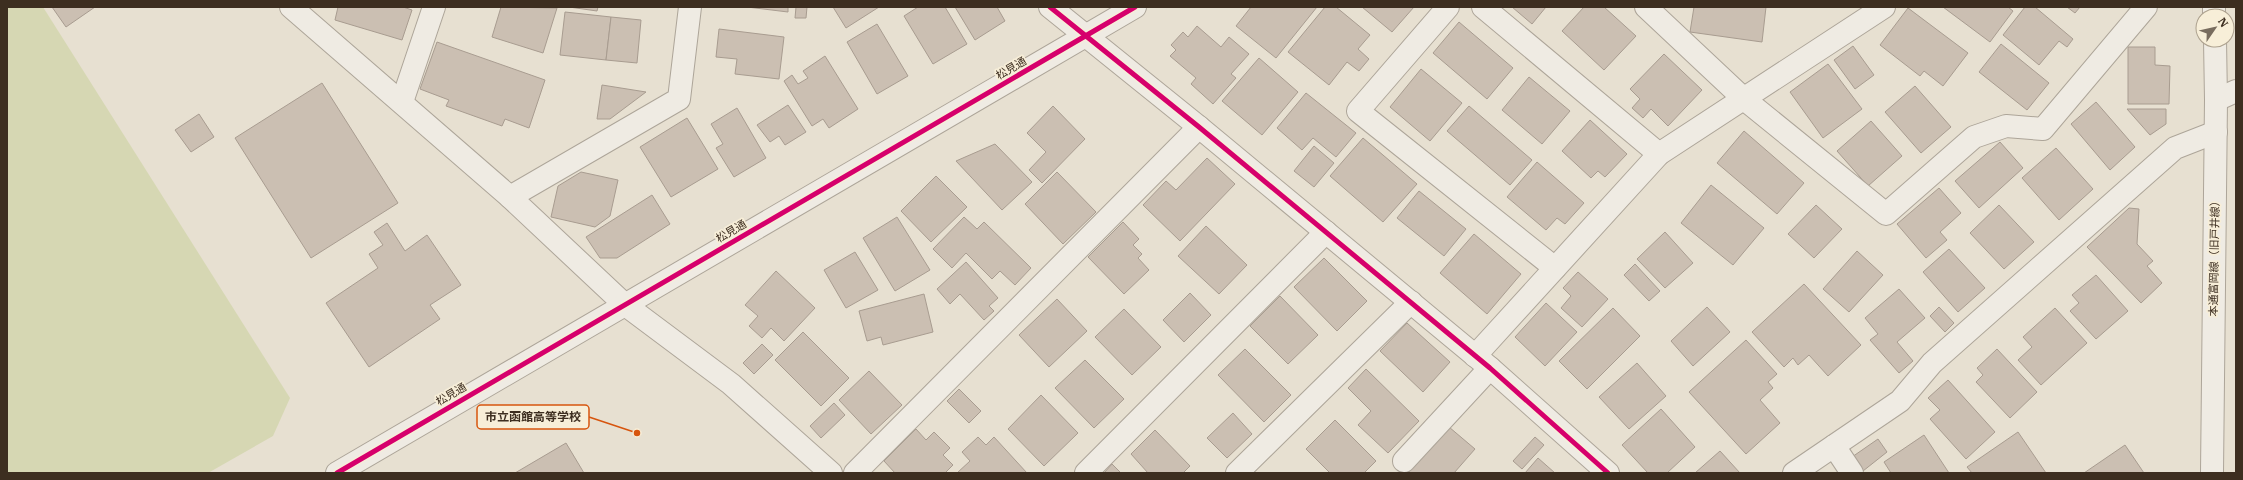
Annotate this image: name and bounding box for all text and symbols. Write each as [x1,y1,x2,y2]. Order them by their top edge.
north arrow [2195,8,2235,48]
text: N [2215,15,2232,30]
street label: 松見通 [993,54,1029,82]
street label: 本通富岡線（旧戸井線） [2206,195,2222,317]
street label: 松見通 [713,217,749,245]
street label: 松見通 [433,380,469,408]
callout: 市立函館高等学校 [477,405,589,429]
text: 市立函館高等学校 [485,409,581,424]

